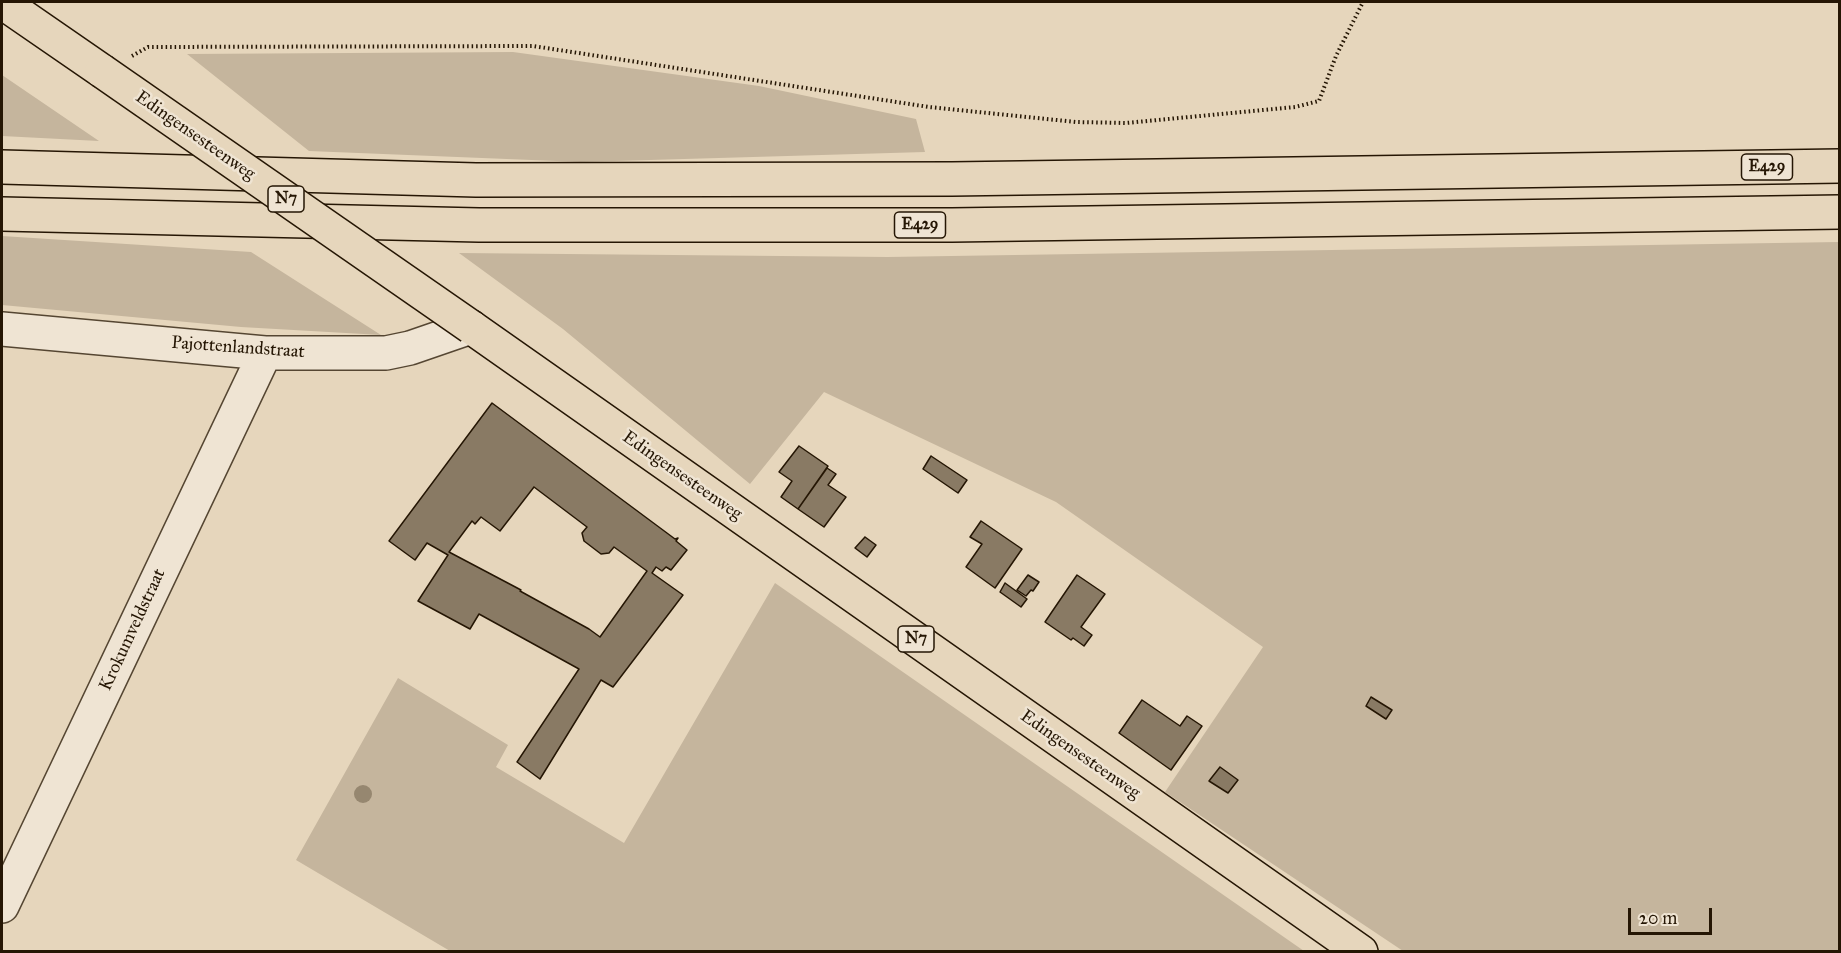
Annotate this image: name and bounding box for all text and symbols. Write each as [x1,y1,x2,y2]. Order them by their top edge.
street label: Edingensesteenweg [131,87,259,185]
road number: E429 [1742,154,1792,180]
road number: N7 [268,186,304,212]
road number: E429 [894,212,946,238]
street label: Pajottenlandstraat [171,333,305,363]
street label: Edingensesteenweg [618,427,746,525]
street label: Krokumveldstraat [95,565,171,695]
road number: N7 [898,626,934,652]
street label: Edingensesteenweg [1016,706,1144,804]
scale bar [1631,896,1715,934]
text: 20 m [1639,907,1677,929]

